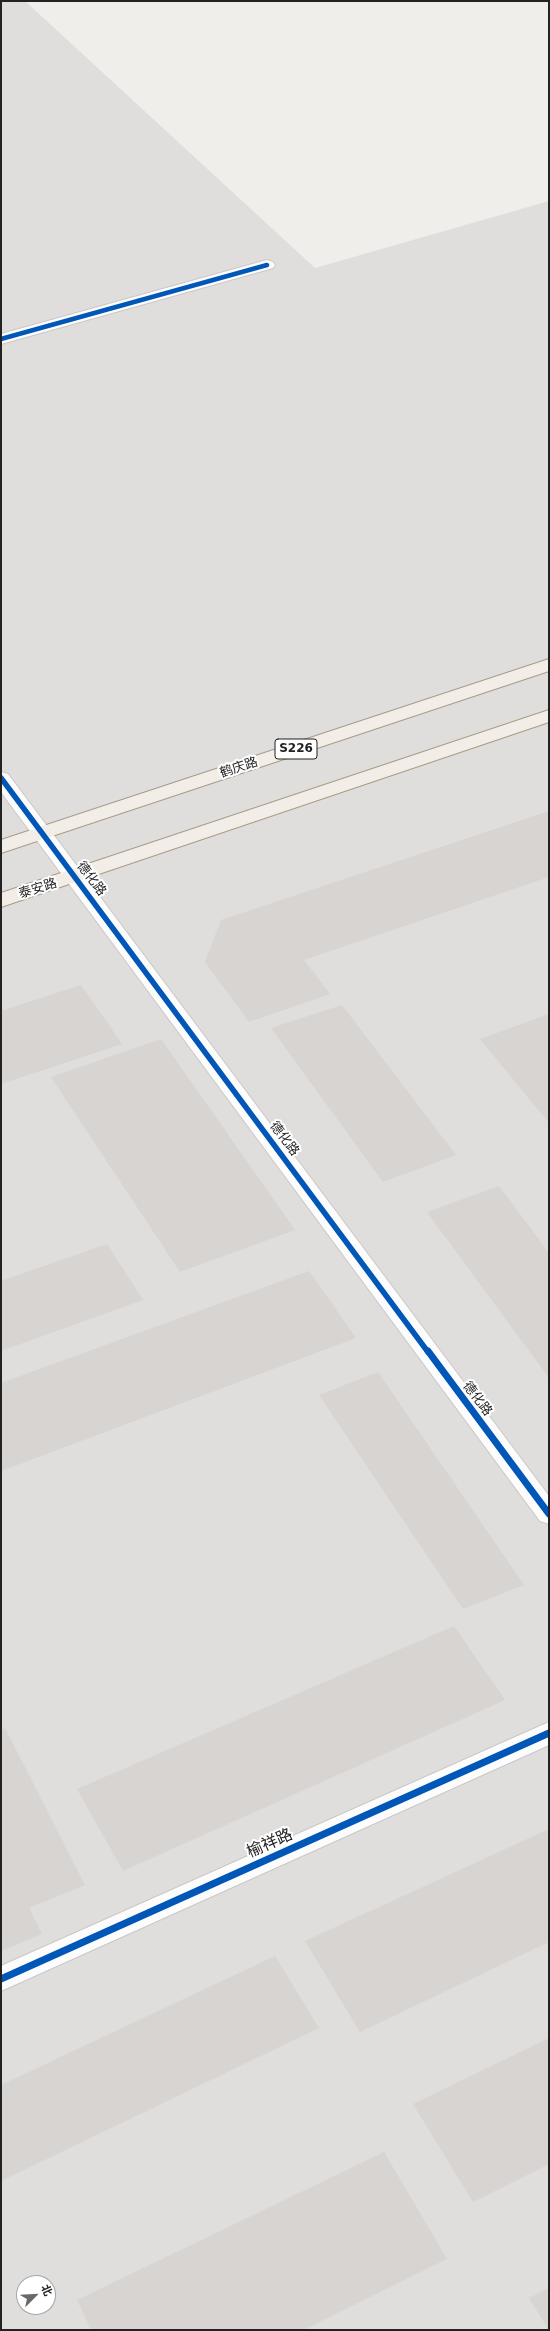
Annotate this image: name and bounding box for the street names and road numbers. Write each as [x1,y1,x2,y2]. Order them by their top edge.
road number: S226 [275,739,317,759]
street label: 鹤庆路 [218,755,260,781]
street label: 德化路 [73,859,109,899]
street label: 泰安路 [17,876,59,902]
street label: 德化路 [266,1119,302,1159]
street label: 德化路 [459,1379,495,1419]
street label: 榆祥路 [244,1825,296,1863]

